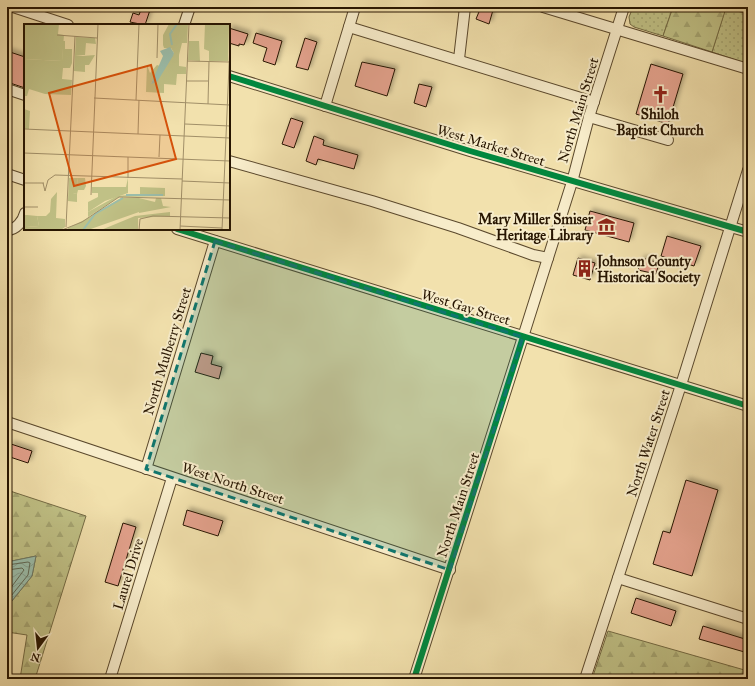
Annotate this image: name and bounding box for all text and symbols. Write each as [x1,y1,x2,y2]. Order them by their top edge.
inset map [24,24,230,230]
street label: North Main Street [554,55,603,165]
church icon: Shiloh Baptist Church [650,84,670,104]
place label: Shiloh Baptist Church [616,106,704,140]
street label: West Market Street [435,121,547,170]
place label: Mary Miller Smiser Heritage Library [478,211,594,245]
museum icon: Mary Miller Smiser Heritage Library [596,217,616,237]
place label: Johnson County Historical Society [595,253,702,287]
building icon: Johnson County Historical Society [574,259,594,279]
street label: North Mulberry Street [140,285,195,417]
street label: West Gay Street [419,286,512,329]
street label: North Water Street [623,387,674,499]
street label: North Main Street [434,451,483,560]
street label: West North Street [180,459,286,508]
street label: Laurel Drive [110,536,147,612]
north arrow [18,628,58,668]
text: N [29,650,42,665]

